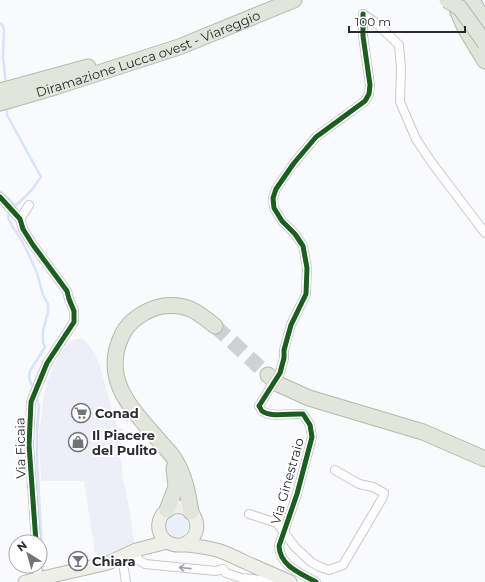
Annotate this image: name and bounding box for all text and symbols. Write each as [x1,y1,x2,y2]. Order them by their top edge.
street label: Diramazione Lucca ovest - Viareggio [34,7,262,100]
scale bar [349,8,465,34]
text: 100 m [355,14,391,29]
supermarket icon: Conad [70,402,92,424]
place label: Conad [95,405,139,421]
street label: Via Ficaia [11,417,29,479]
place label: Il Piacere del Pulito [92,427,158,458]
shop icon: Il Piacere del Pulito [67,431,89,453]
street label: Via Ginestraio [267,436,307,526]
north arrow [8,534,48,574]
text: N [14,538,30,554]
bar icon: Chiara [67,550,89,572]
place label: Chiara [92,553,135,569]
one-way arrow [178,564,191,572]

